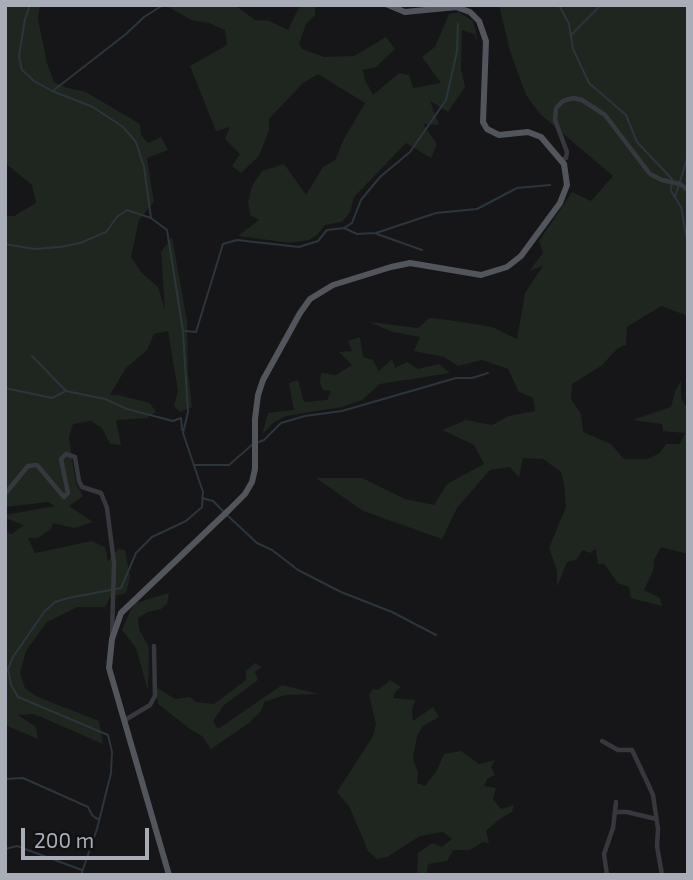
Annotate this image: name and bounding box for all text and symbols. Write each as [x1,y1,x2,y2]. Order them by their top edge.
scale bar [24,814,152,858]
text: 200 m [34,827,94,852]

